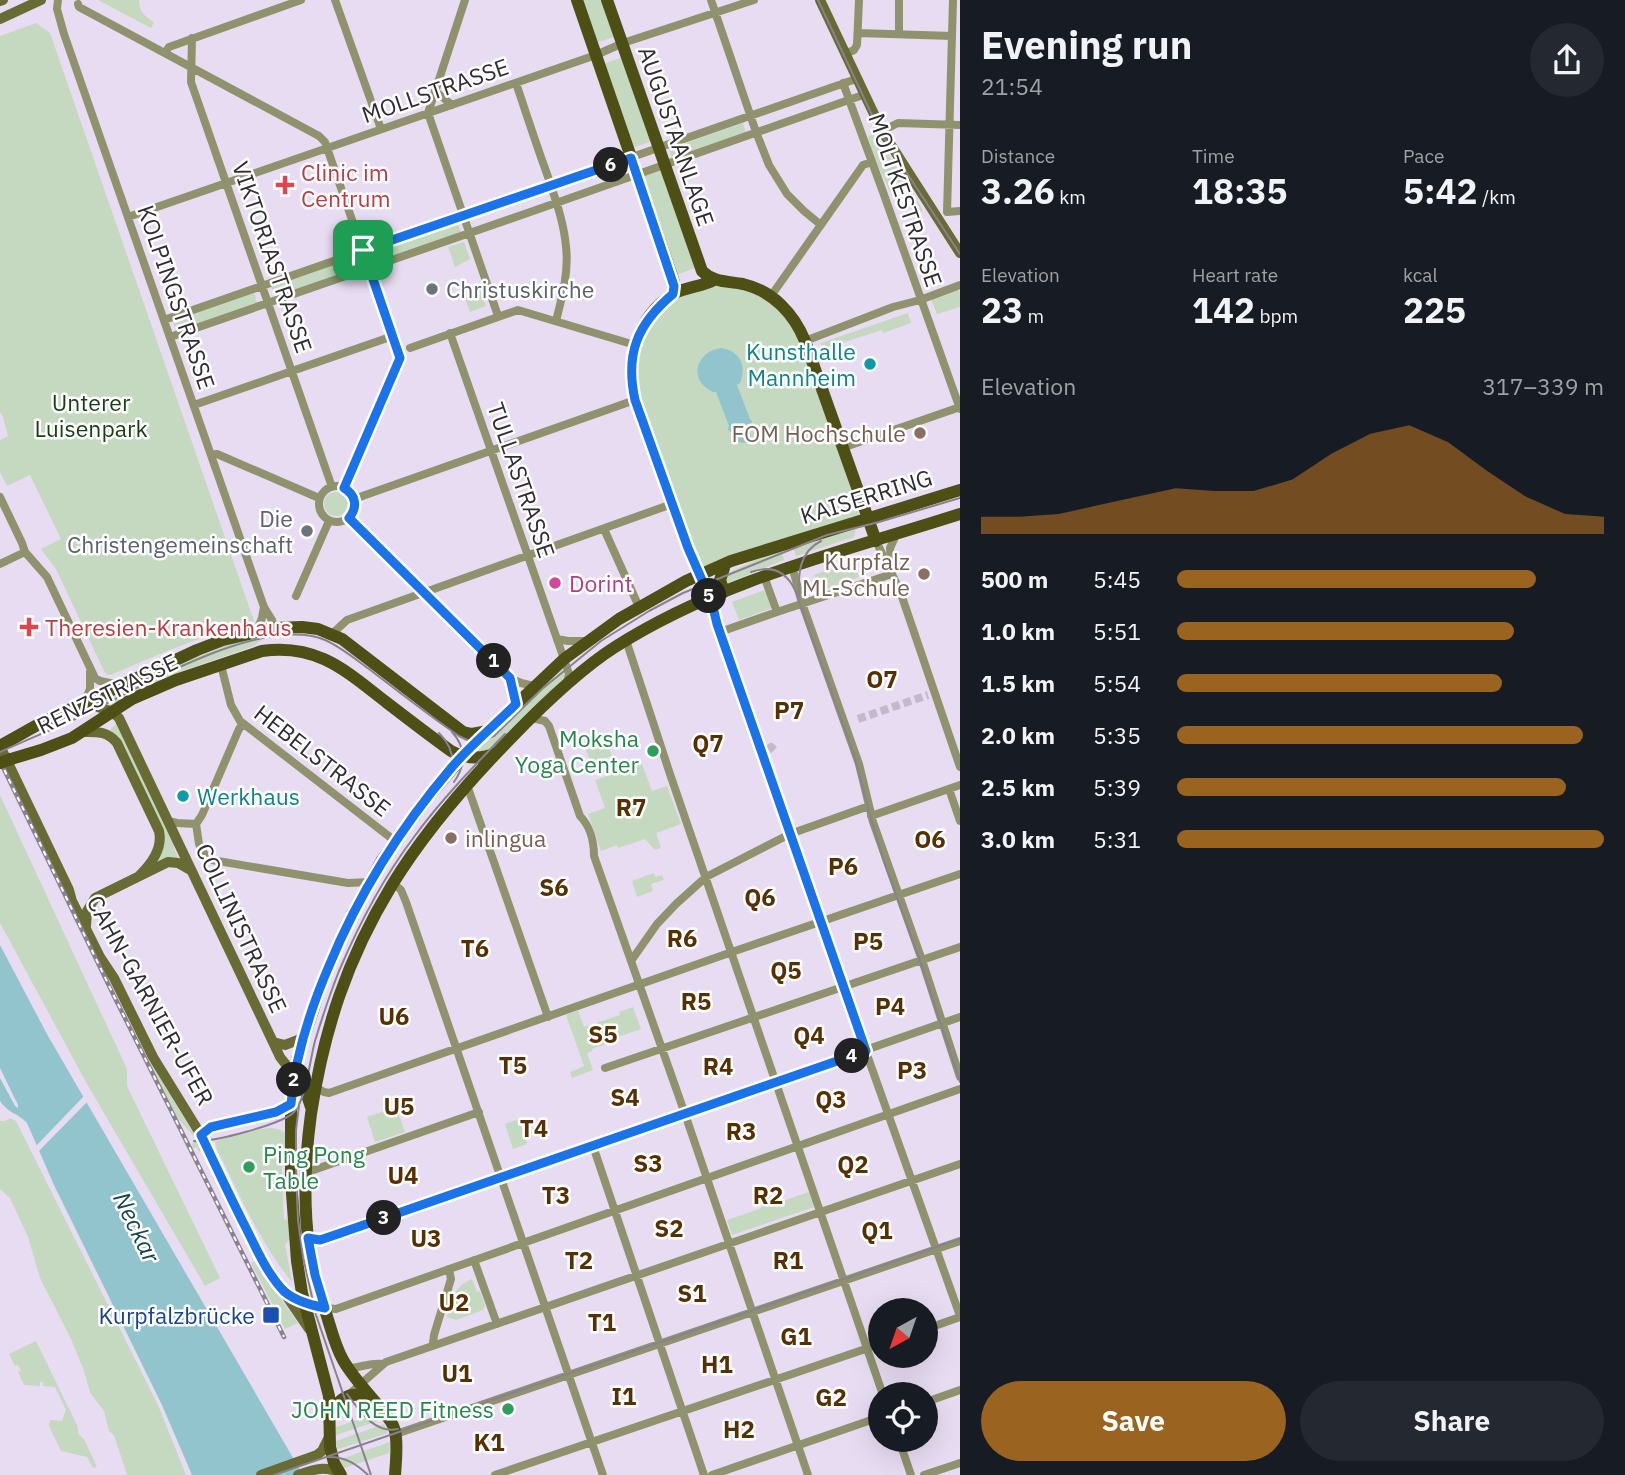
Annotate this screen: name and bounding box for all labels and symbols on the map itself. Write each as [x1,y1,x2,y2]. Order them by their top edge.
street label: AUGUSTAANLAGE [632,42,722,230]
street label: MOLLSTRASSE [357,51,513,129]
street label: MOLTKESTRASSE [862,109,950,291]
pin: 6 [594,148,628,182]
street label: VIKTORIASTRASSE [226,157,320,357]
place label: Clinic im Centrum [301,157,391,213]
marker: Clinic im Centrum [275,175,295,195]
street label: KOLPINGSTRASSE [131,201,223,393]
pin [333,220,393,280]
place label: Christuskirche [446,274,594,304]
marker: Christuskirche [424,281,440,297]
place label: Kunsthalle Mannheim [746,336,856,392]
marker: Kunsthalle Mannheim [862,356,878,372]
park label: Unterer Luisenpark [34,387,148,443]
street label: TULLASTRASSE [481,398,563,562]
place label: FOM Hochschule [732,418,906,448]
marker: FOM Hochschule [912,425,928,441]
street label: KAISERRING [796,462,936,530]
place label: Die Christengemeinschaft [67,503,293,559]
marker: Die Christengemeinschaft [299,523,315,539]
place label: Kurpfalz ML-Schule [802,546,910,602]
marker: Kurpfalz ML-Schule [916,566,932,582]
place label: Dorint [569,568,633,598]
marker: Dorint [547,575,563,591]
pin: 5 [692,578,726,614]
place label: Theresien-Krankenhaus [45,612,292,642]
marker: Theresien-Krankenhaus [19,617,39,637]
pin: 1 [476,644,512,678]
street label: RENZSTRASSE [32,646,182,740]
district label: O7 [866,663,898,695]
district label: P7 [774,694,804,726]
street label: HEBELSTRASSE [249,697,397,823]
place label: Moksha Yoga Center [515,723,640,779]
district label: Q7 [692,727,724,759]
marker: Moksha Yoga Center [645,743,661,759]
place label: Werkhaus [197,781,300,811]
marker: Werkhaus [175,788,191,804]
district label: R7 [616,791,646,823]
place label: inlingua [465,823,546,853]
district label: O6 [914,823,946,855]
marker: inlingua [443,830,459,846]
street label: COLLINISTRASSE [190,838,294,1018]
district label: P6 [828,850,858,882]
district label: S6 [539,871,569,903]
district label: Q6 [744,881,776,913]
street label: CAHN-GARNIER-UFER [81,890,221,1110]
district label: R6 [667,922,697,954]
district label: P5 [853,925,883,957]
district label: T6 [461,932,489,964]
district label: Q5 [770,954,802,986]
district label: R5 [681,985,711,1017]
district label: P4 [875,990,905,1022]
district label: U6 [378,1000,410,1032]
district label: S5 [588,1018,618,1050]
district label: Q4 [793,1019,825,1051]
pin: 4 [834,1038,870,1074]
district label: T5 [499,1049,527,1081]
district label: R4 [703,1050,733,1082]
district label: P3 [897,1054,927,1086]
pin: 2 [276,1062,312,1098]
district label: S4 [610,1081,640,1113]
district label: Q3 [815,1083,847,1115]
district label: U5 [383,1090,415,1122]
district label: T4 [520,1112,548,1144]
district label: R3 [726,1115,756,1147]
place label: Ping Pong Table [263,1139,365,1195]
district label: S3 [633,1147,663,1179]
district label: Q2 [837,1148,869,1180]
marker: Ping Pong Table [241,1159,257,1175]
district label: U4 [387,1159,419,1191]
district label: T3 [542,1179,570,1211]
district label: R2 [753,1179,783,1211]
water label: Neckar [106,1186,168,1269]
pin: 3 [366,1200,402,1236]
district label: S2 [654,1212,684,1244]
district label: Q1 [861,1214,893,1246]
district label: U3 [410,1222,442,1254]
district label: T2 [565,1244,593,1276]
district label: R1 [773,1244,803,1276]
district label: S1 [677,1277,707,1309]
district label: U2 [438,1286,470,1318]
north arrow [868,1298,938,1368]
place label: Kurpfalzbrücke [99,1300,255,1330]
marker: Kurpfalzbrücke [261,1305,281,1325]
district label: T1 [588,1306,616,1338]
district label: G1 [780,1320,812,1352]
district label: H1 [701,1348,733,1380]
district label: U1 [441,1357,473,1389]
district label: I1 [612,1380,636,1412]
district label: G2 [815,1381,847,1413]
place label: JOHN REED Fitness [291,1394,494,1424]
marker: JOHN REED Fitness [500,1401,516,1417]
district label: H2 [723,1413,755,1445]
district label: K1 [473,1426,505,1458]

